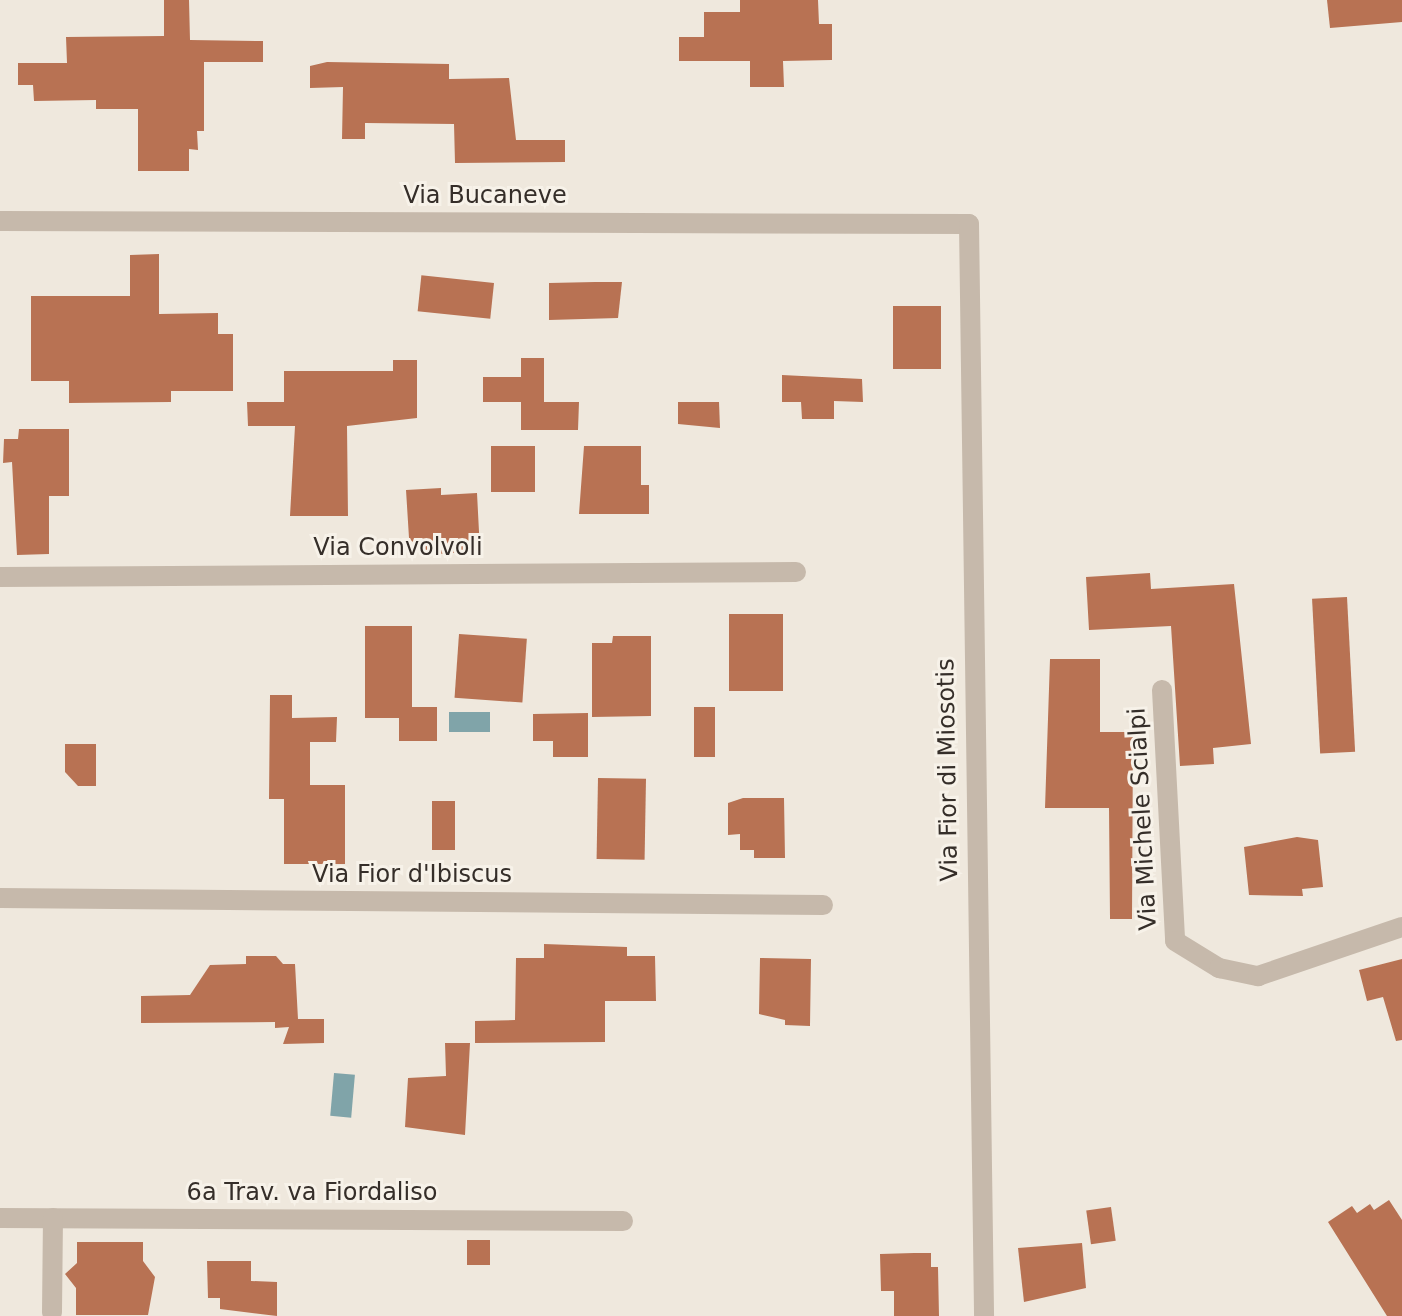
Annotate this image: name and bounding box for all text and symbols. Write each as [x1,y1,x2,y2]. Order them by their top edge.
street label: Via Bucaneve [403,182,567,210]
street label: Via Convolvoli [313,534,483,562]
street label: Via Fior di Miosotis [932,658,964,882]
street label: Via Michele Scialpi [1123,707,1163,931]
street label: Via Fior d'Ibiscus [312,861,512,889]
street label: 6a Trav. va Fiordaliso [187,1179,437,1207]

